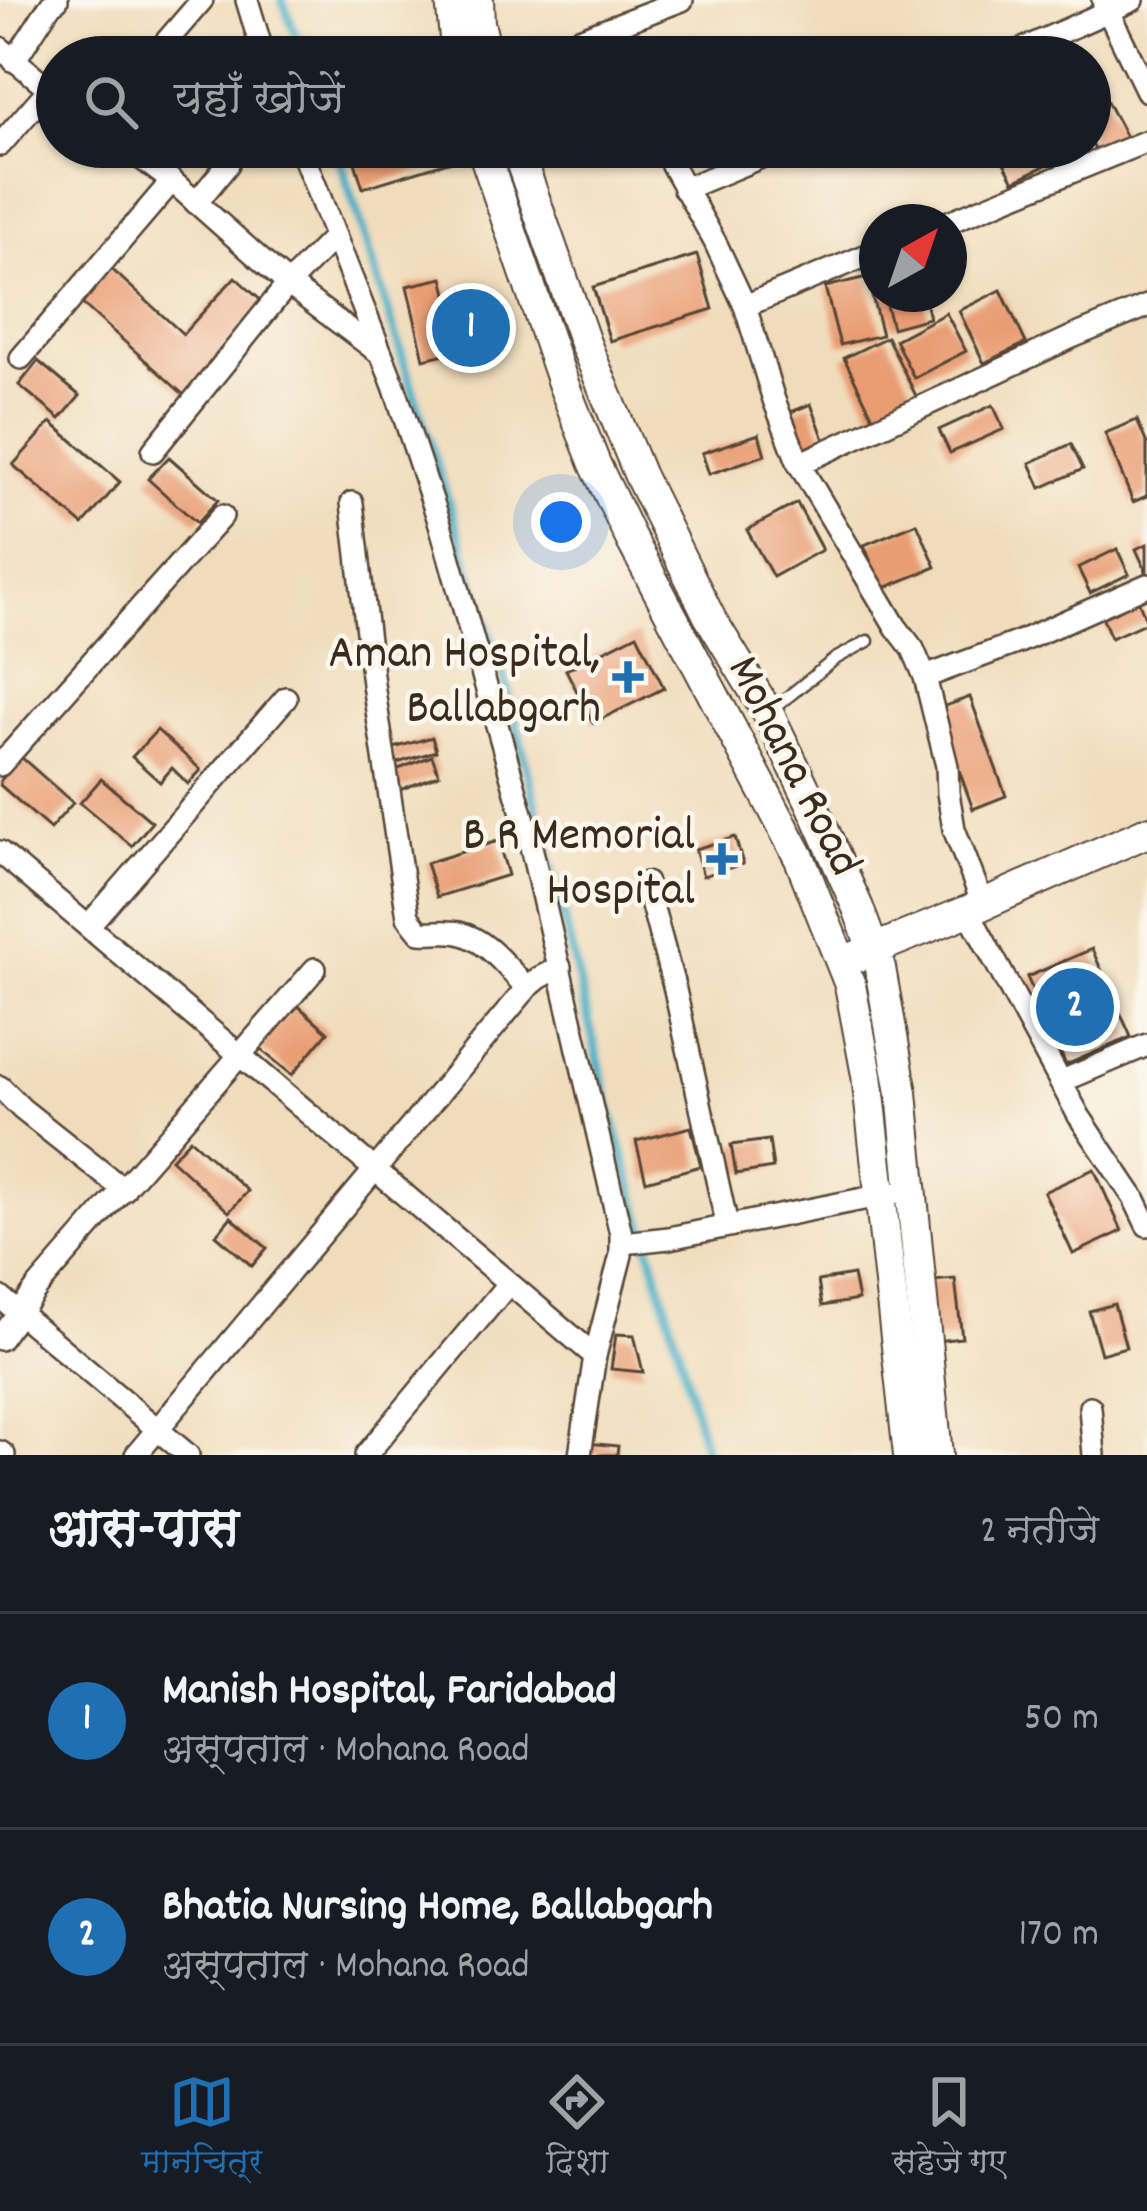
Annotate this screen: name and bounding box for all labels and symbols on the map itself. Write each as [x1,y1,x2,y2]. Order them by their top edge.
north arrow [859,204,967,312]
pin: 1 [432,283,510,373]
your location [531,492,591,552]
place label: Aman Hospital, Ballabgarh [328,622,601,746]
street label: Mohana Road [706,645,876,890]
marker: Aman Hospital, Ballabgarh [612,661,644,693]
place label: B R Memorial Hospital [463,804,695,928]
marker: B R Memorial Hospital [706,843,738,875]
pin: 2 [1036,962,1114,1052]

